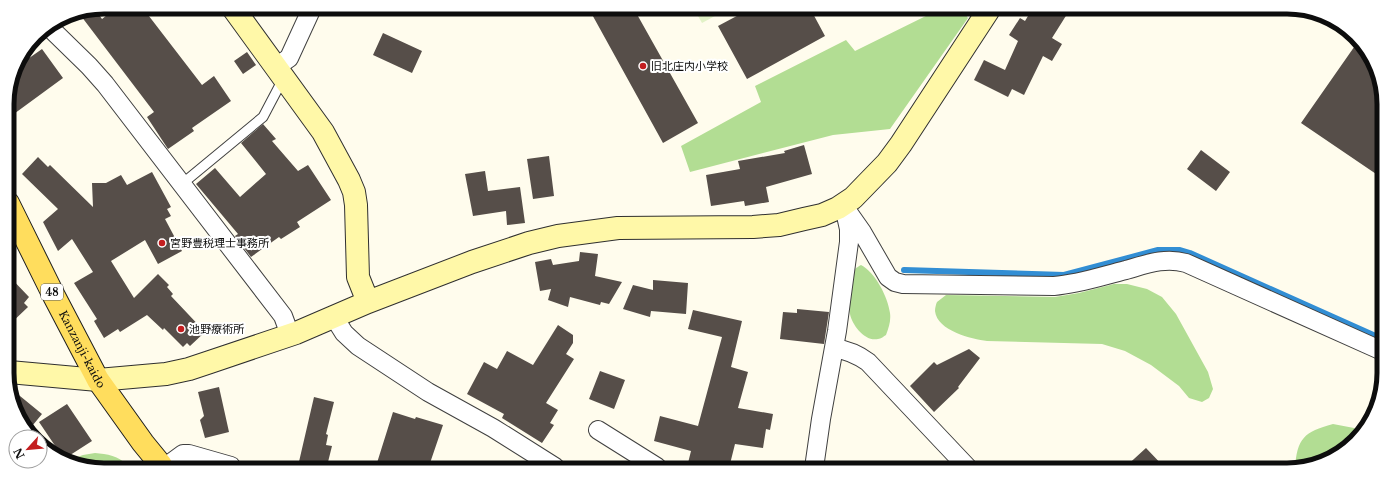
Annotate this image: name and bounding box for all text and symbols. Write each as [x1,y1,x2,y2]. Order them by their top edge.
place label: 旧北庄内小学校 [651,59,728,73]
marker: 旧北庄内小学校 [638,61,648,71]
place label: 宮野豊税理士事務所 [170,236,270,250]
marker: 宮野豊税理士事務所 [157,238,167,248]
road number: 48 [41,284,63,300]
street label: Kanzanji-kaido [56,308,108,391]
place label: 池野療術所 [189,322,245,336]
marker: 池野療術所 [176,324,186,334]
north arrow [8,429,48,469]
text: N [10,445,28,461]

